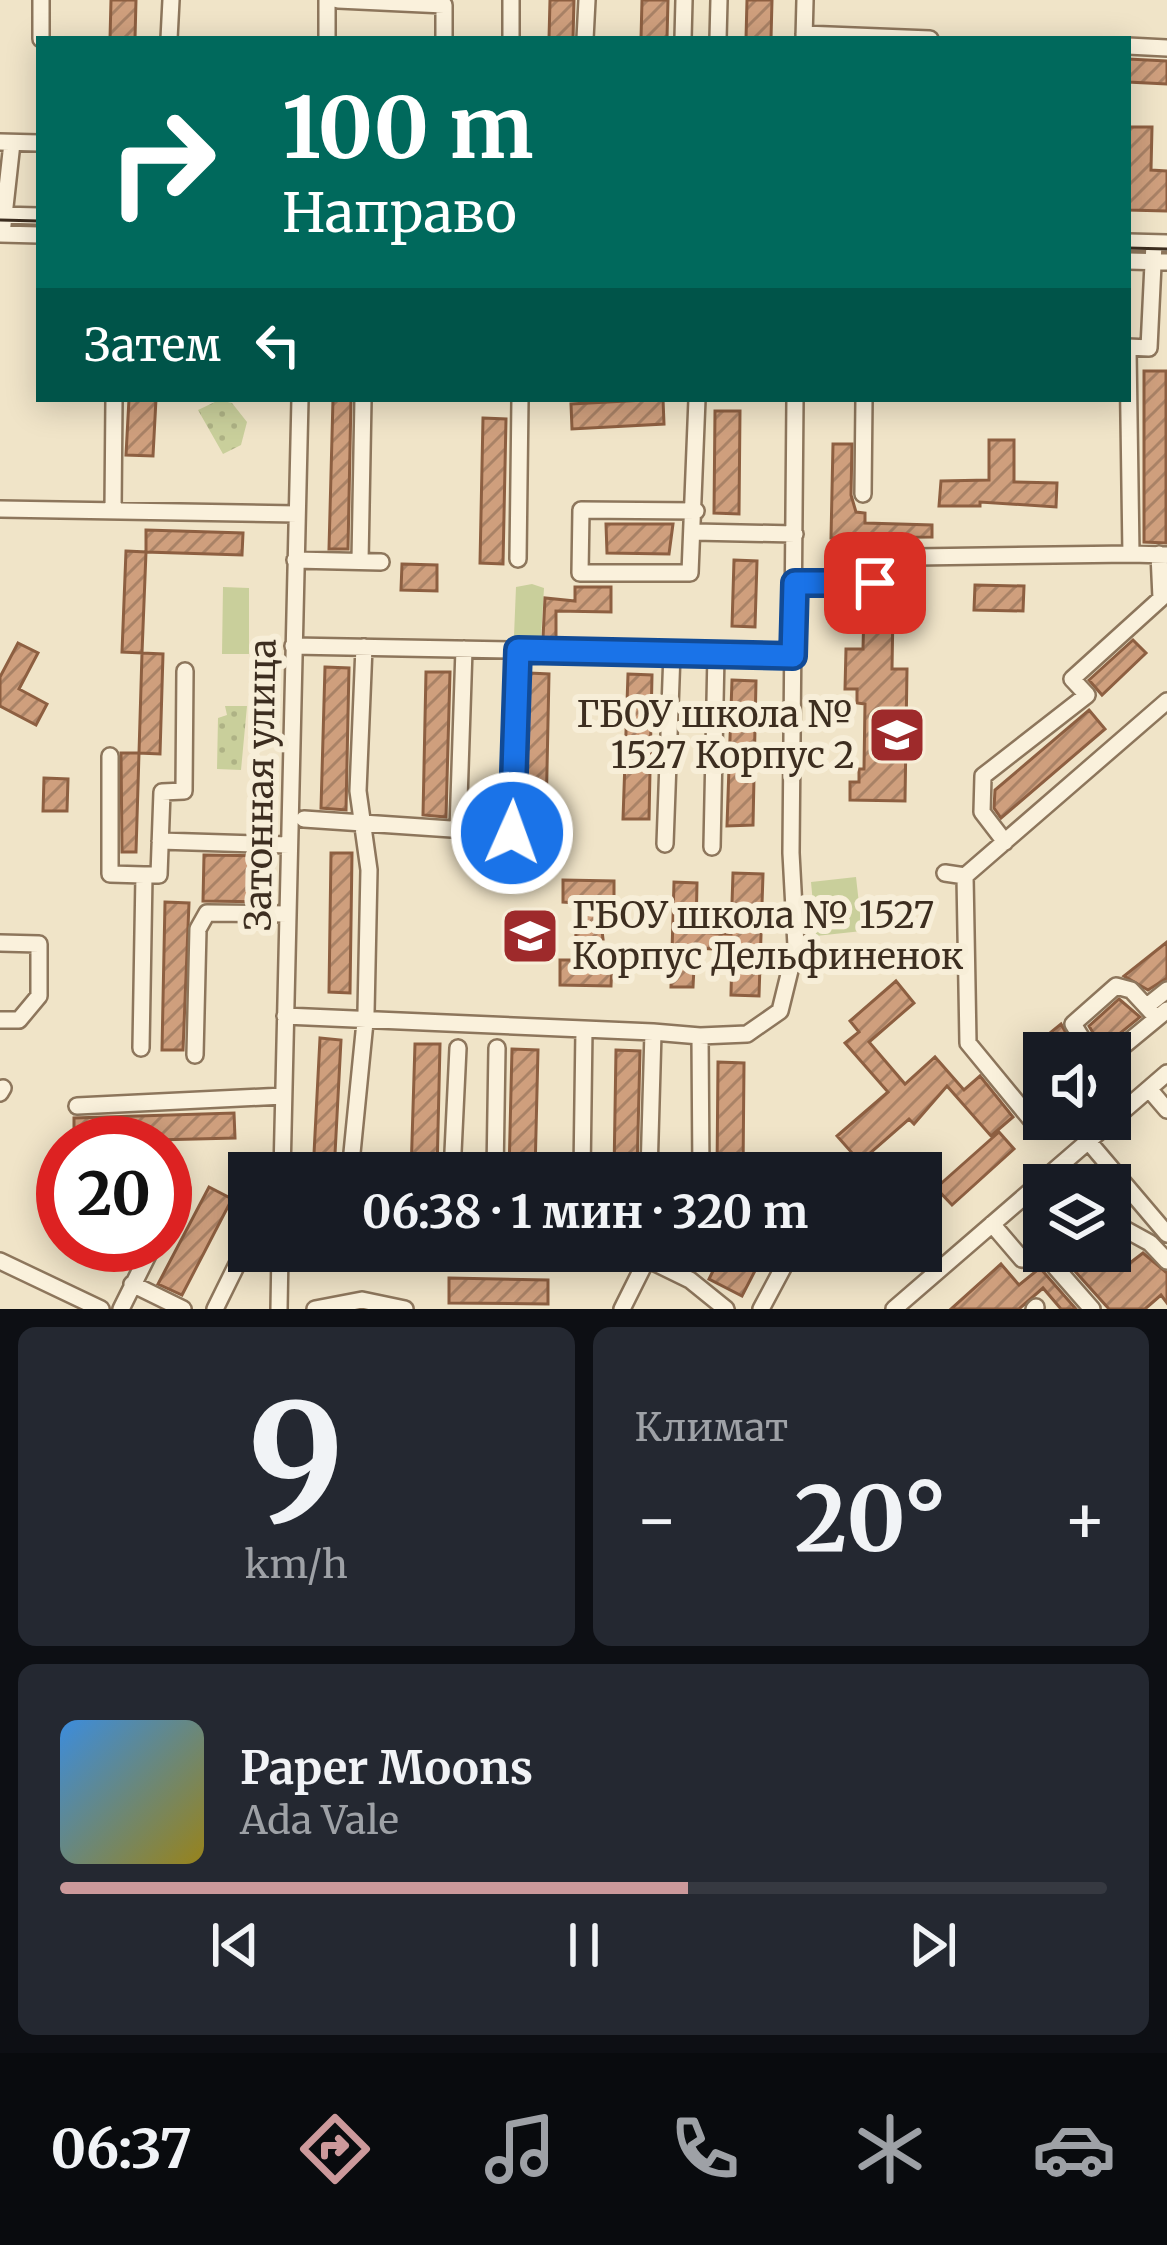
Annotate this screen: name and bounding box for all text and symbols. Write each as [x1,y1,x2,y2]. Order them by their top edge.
text: 100 m [282,75,534,181]
icon: right [84,84,240,240]
text: Направо [282,179,517,247]
icon: left [245,312,311,378]
text: Затем [84,317,221,373]
pin [824,532,926,634]
icon: arrive [842,550,908,616]
street label: Затонная улица [235,638,286,932]
place label: ГБОУ школа № 1527 Корпус 2 [577,692,855,778]
school or university icon: ГБОУ школа № 1527 Корпус 2 [866,704,928,766]
position arrow [449,770,575,896]
place label: ГБОУ школа № 1527 Корпус Дельфиненок [572,893,964,979]
school or university icon: ГБОУ школа № 1527 Корпус Дельфиненок [499,905,561,967]
map controls [1023,1032,1131,1272]
button: sound [1023,1032,1131,1140]
speed limit sign: 20 [36,1116,192,1272]
button: layers [1023,1164,1131,1272]
text: 06:38 · 1 мин · 320 m [362,1184,808,1240]
text: 9 [248,1363,344,1560]
text: Климат [635,1403,789,1452]
text: 20° [795,1462,947,1576]
text: − [635,1478,679,1561]
text: + [1063,1478,1107,1561]
text: km/h [245,1540,348,1589]
text: Paper Moons [240,1740,533,1796]
text: Ada Vale [240,1796,399,1845]
icon: previous [202,1912,268,1978]
icon: pause [551,1912,617,1978]
icon: next [900,1912,966,1978]
icon: directions [293,2107,377,2191]
icon: music [478,2107,562,2191]
icon: phone [663,2107,747,2191]
icon: climate [848,2107,932,2191]
icon: car [1032,2107,1116,2191]
text: 06:37 [50,2115,192,2183]

